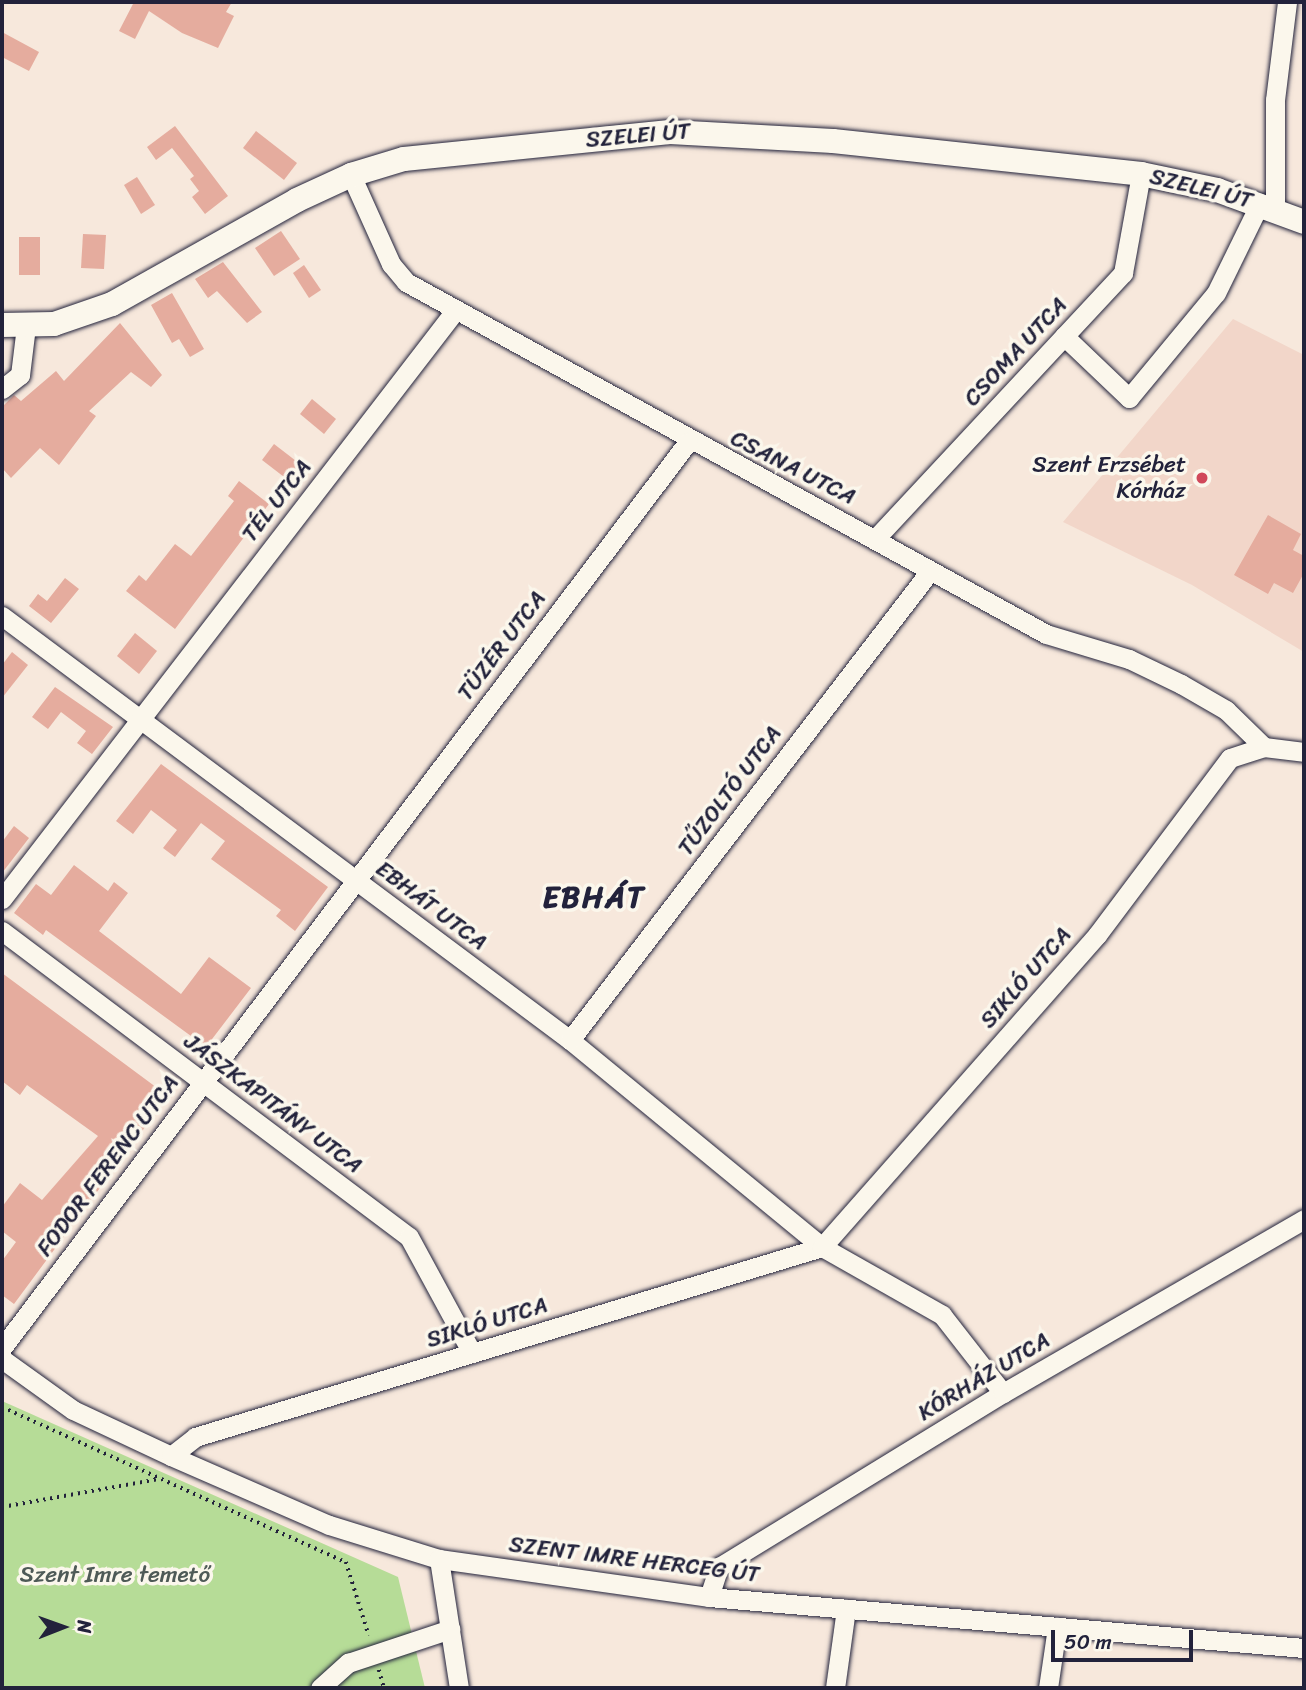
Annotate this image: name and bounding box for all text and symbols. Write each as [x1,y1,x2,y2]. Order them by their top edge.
street label: SZELEI ÚT [585,118,691,154]
street label: SZELEI ÚT [1147,163,1255,215]
street label: CSOMA UTCA [958,292,1074,412]
street label: CSANA UTCA [726,425,860,511]
place label: Szent Erzsébet Kórház [1032,451,1186,505]
street label: TÉL UTCA [236,454,318,548]
marker: Szent Erzsébet Kórház [1192,468,1212,488]
street label: TÜZÉR UTCA [452,586,552,706]
street label: TŰZOLTÓ UTCA [672,720,788,862]
street label: EBHÁT UTCA [370,855,492,957]
district label: EBHÁT [544,879,644,915]
street label: SIKLÓ UTCA [975,922,1077,1034]
street label: JÁSZKAPITÁNY UTCA [178,1027,368,1181]
street label: FODOR FERENC UTCA [31,1070,185,1262]
street label: SIKLÓ UTCA [423,1291,551,1355]
street label: KÓRHÁZ UTCA [913,1327,1055,1427]
street label: SZENT IMRE HERCEG ÚT [506,1531,762,1589]
park label: Szent Imre temető [19,1561,211,1589]
north arrow [28,1592,98,1662]
scale bar [1054,1616,1196,1660]
text: N [68,1620,101,1633]
text: 50 m [1064,1623,1112,1661]

